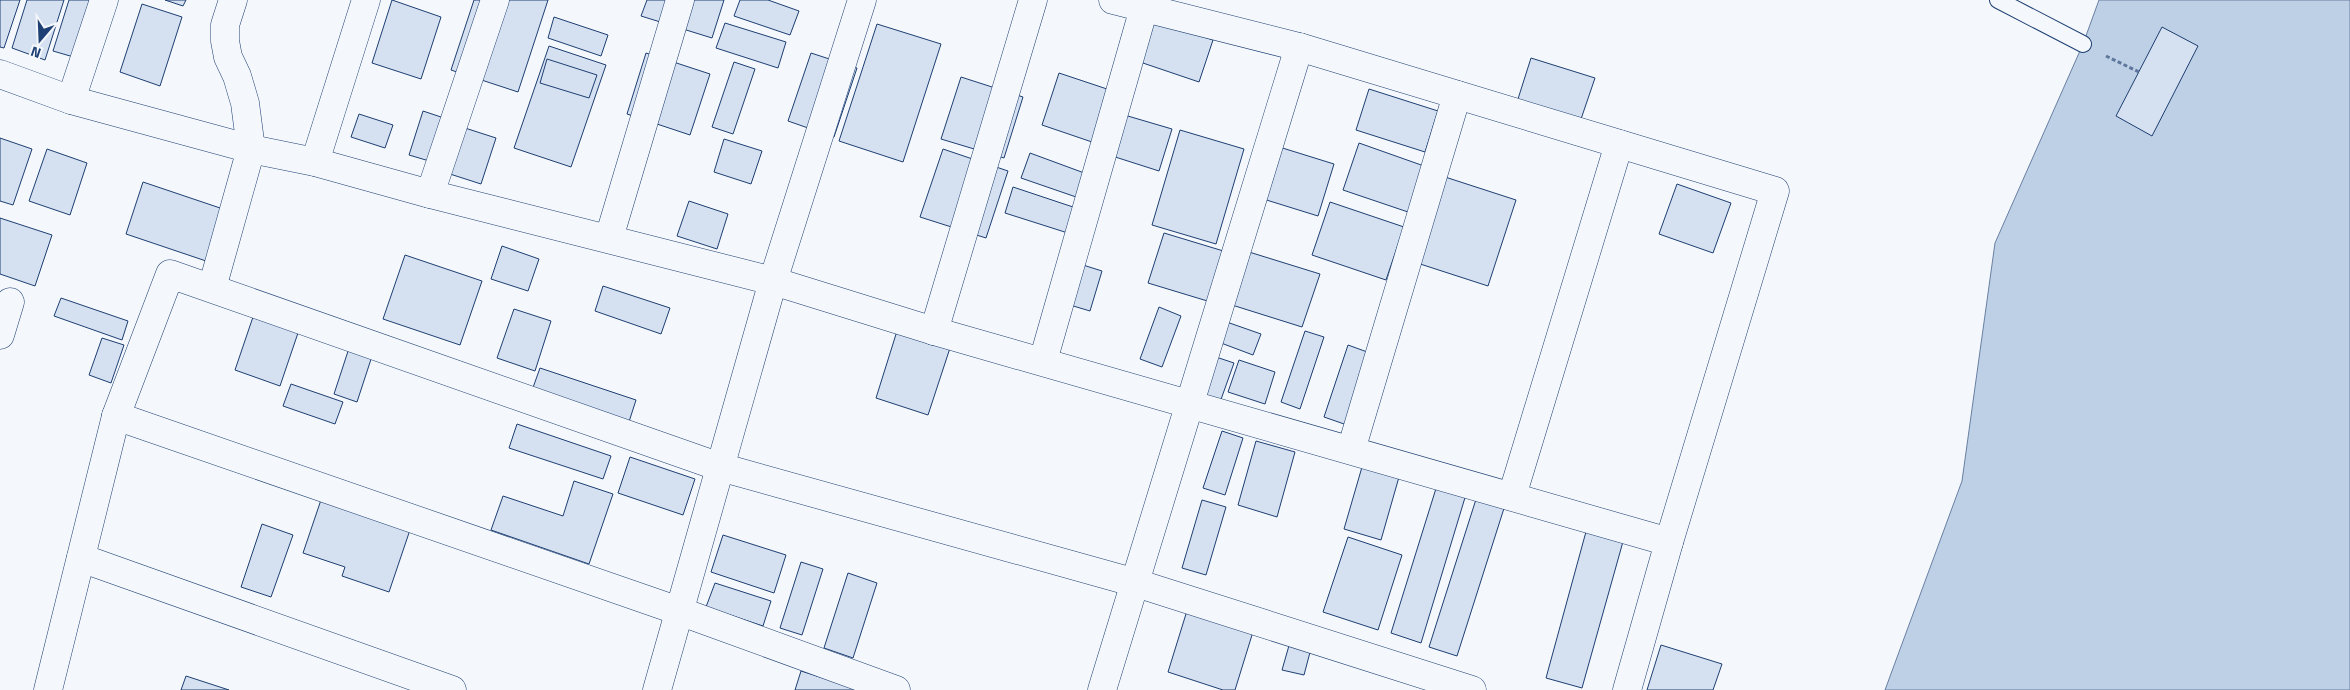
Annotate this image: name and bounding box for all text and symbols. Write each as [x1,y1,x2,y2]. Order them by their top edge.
north arrow [15,15,65,65]
text: N [28,41,44,64]

